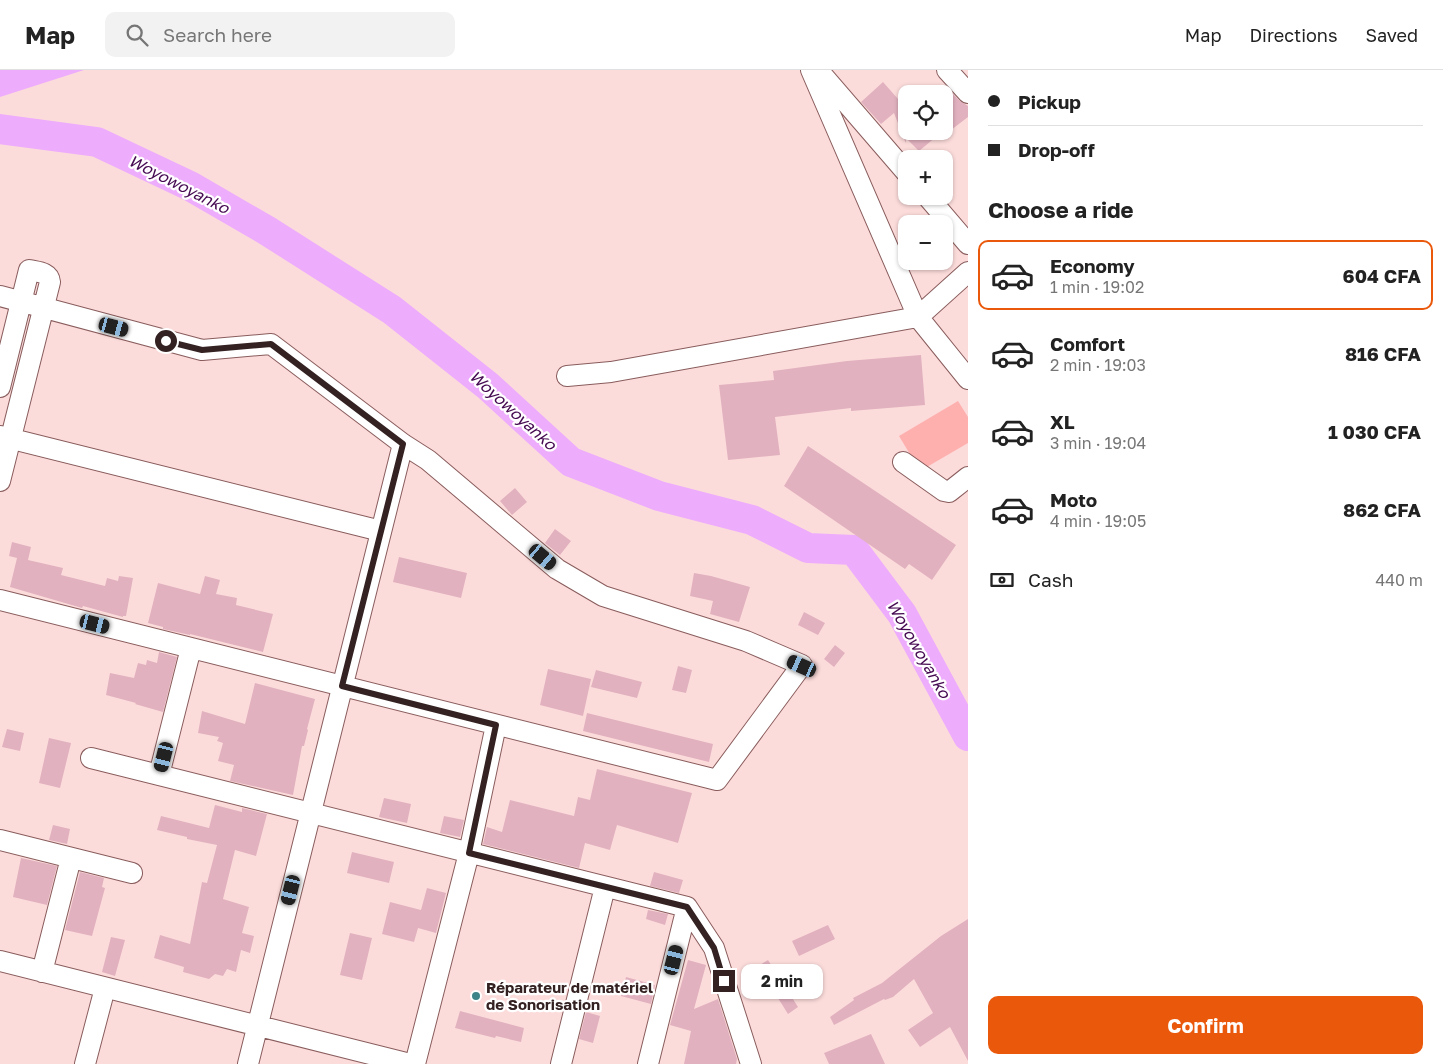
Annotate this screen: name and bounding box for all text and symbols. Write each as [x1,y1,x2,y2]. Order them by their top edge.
search box [105,12,455,57]
text: Map [25,20,75,49]
icon: search [123,21,151,49]
text: Search here [163,23,272,46]
text: Map [1185,24,1221,46]
text: Directions [1249,24,1337,46]
text: Saved [1365,24,1418,46]
map controls [898,85,953,270]
button: locate [898,85,953,140]
text: Pickup [1018,90,1081,113]
text: Drop-off [1018,138,1095,161]
water label: Woyowoyanko [126,150,234,218]
button: + [898,150,953,205]
text: Choose a ride [988,196,1134,223]
button: − [898,215,953,270]
icon: car [990,253,1035,298]
text: Economy [1050,254,1135,277]
text: 604 CFA [1343,264,1421,287]
text: 1 min · 19:02 [1050,277,1144,297]
car [97,316,130,338]
route start [155,330,177,352]
icon: car [990,331,1035,376]
text: Comfort [1050,332,1125,355]
text: 816 CFA [1345,342,1421,365]
text: 2 min · 19:03 [1050,355,1146,375]
water label: Woyowoyanko [465,366,562,455]
icon: car [990,409,1035,454]
text: XL [1050,410,1075,433]
text: 1 030 CFA [1328,420,1421,443]
text: 3 min · 19:04 [1050,433,1146,453]
icon: car [990,487,1035,532]
text: Moto [1050,488,1097,511]
text: 862 CFA [1343,498,1421,521]
text: 4 min · 19:05 [1050,511,1146,531]
car [526,542,559,572]
icon: cash [988,566,1016,594]
text: Cash [1028,568,1073,591]
text: 440 m [1375,570,1423,590]
water label: Woyowoyanko [883,596,956,703]
car [78,613,111,635]
car [785,653,818,679]
car [153,741,174,773]
car [280,874,301,906]
car [663,944,684,976]
callout: 2 min [742,964,824,998]
route end [713,970,735,992]
text: 2 min [761,971,803,991]
place label: Réparateur de matériel de Sonorisation [486,978,653,1013]
marker: Réparateur de matériel de Sonorisation [470,990,482,1002]
button: Confirm [988,996,1423,1054]

